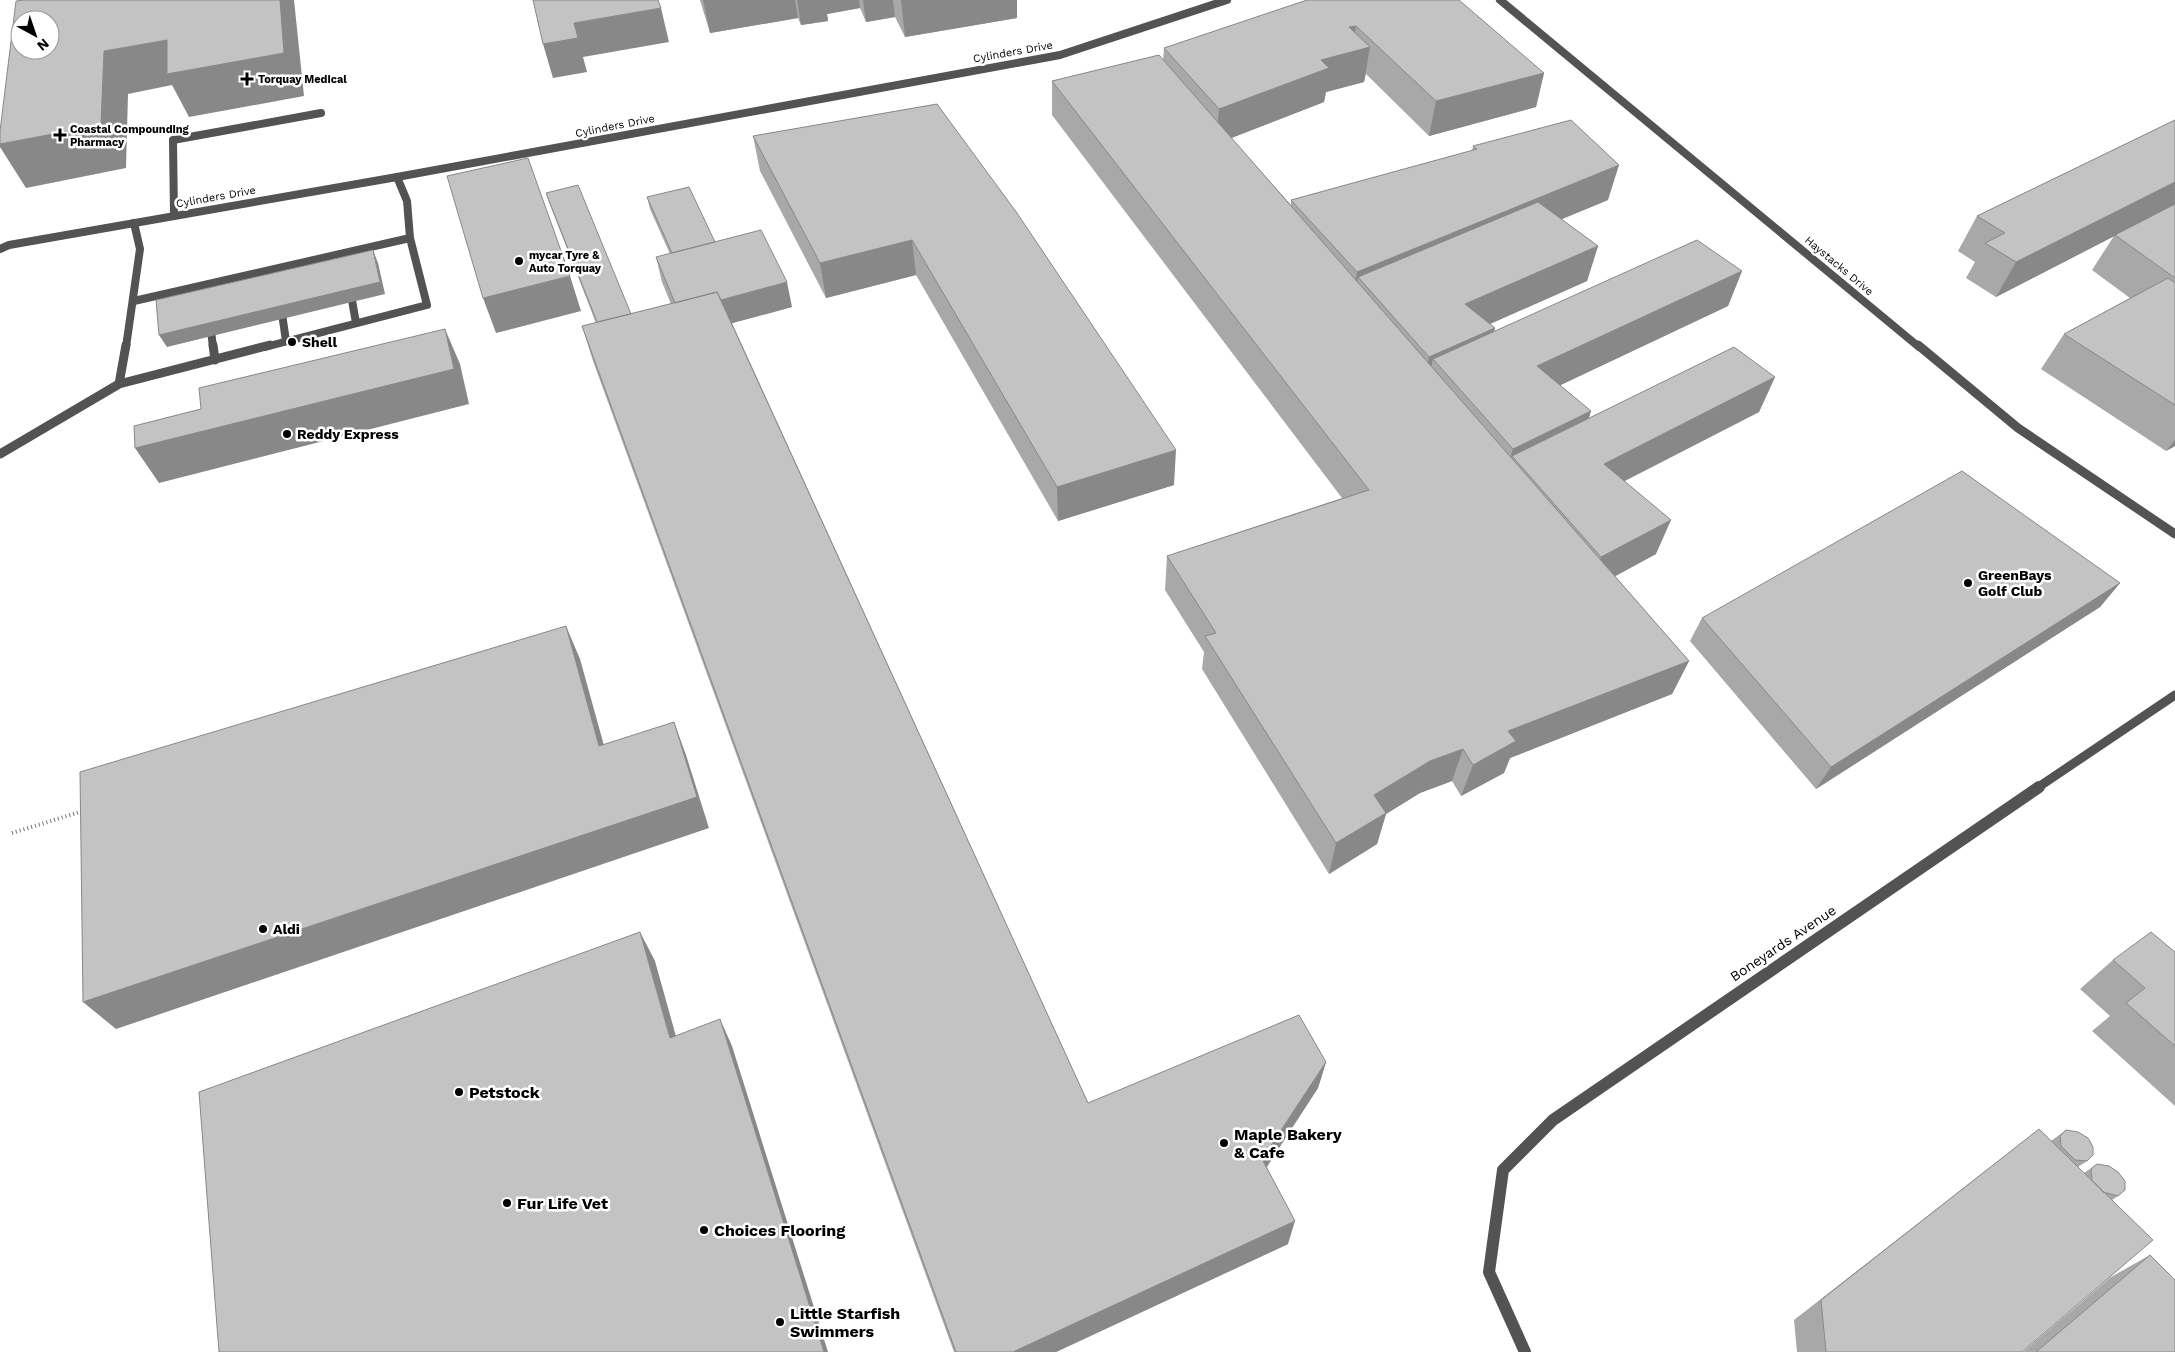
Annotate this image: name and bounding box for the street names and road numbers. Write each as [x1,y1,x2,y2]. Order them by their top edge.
street label: Cylinders Drive [972,39,1054,65]
street label: Cylinders Drive [574,112,656,140]
street label: Cylinders Drive [175,184,257,210]
street label: Haystacks Drive [1802,234,1876,298]
street label: Boneyards Avenue [1727,902,1839,984]

